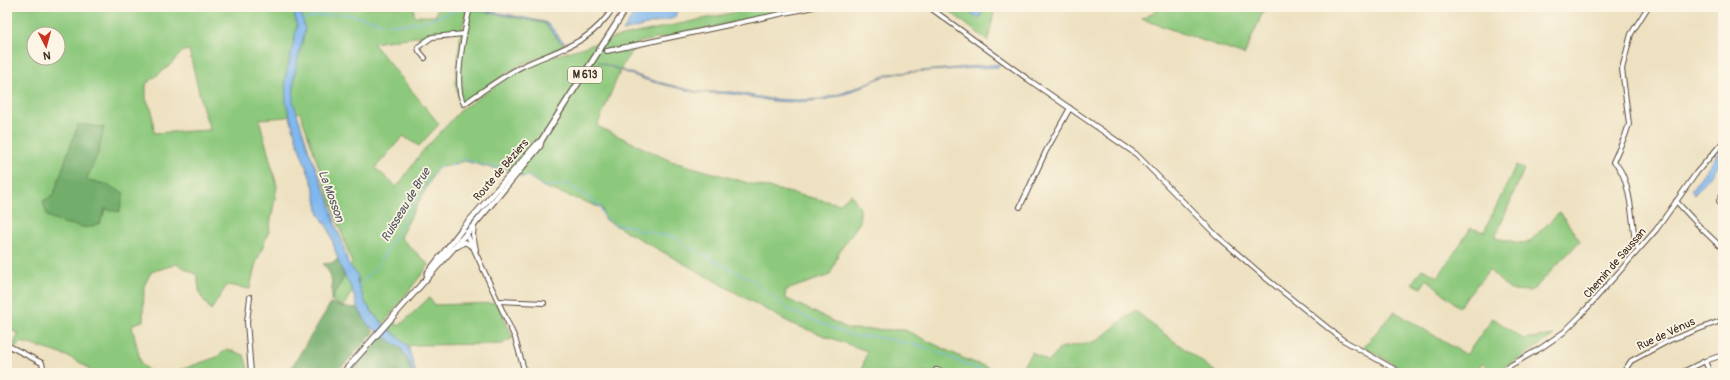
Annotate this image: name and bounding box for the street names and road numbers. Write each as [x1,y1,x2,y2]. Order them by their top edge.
road number: M 613 [568,67,602,83]
street label: Route de Béziers [471,136,531,203]
street label: Chemin de Saussan [1581,225,1649,301]
street label: Rue de Vénus [1635,315,1697,353]

